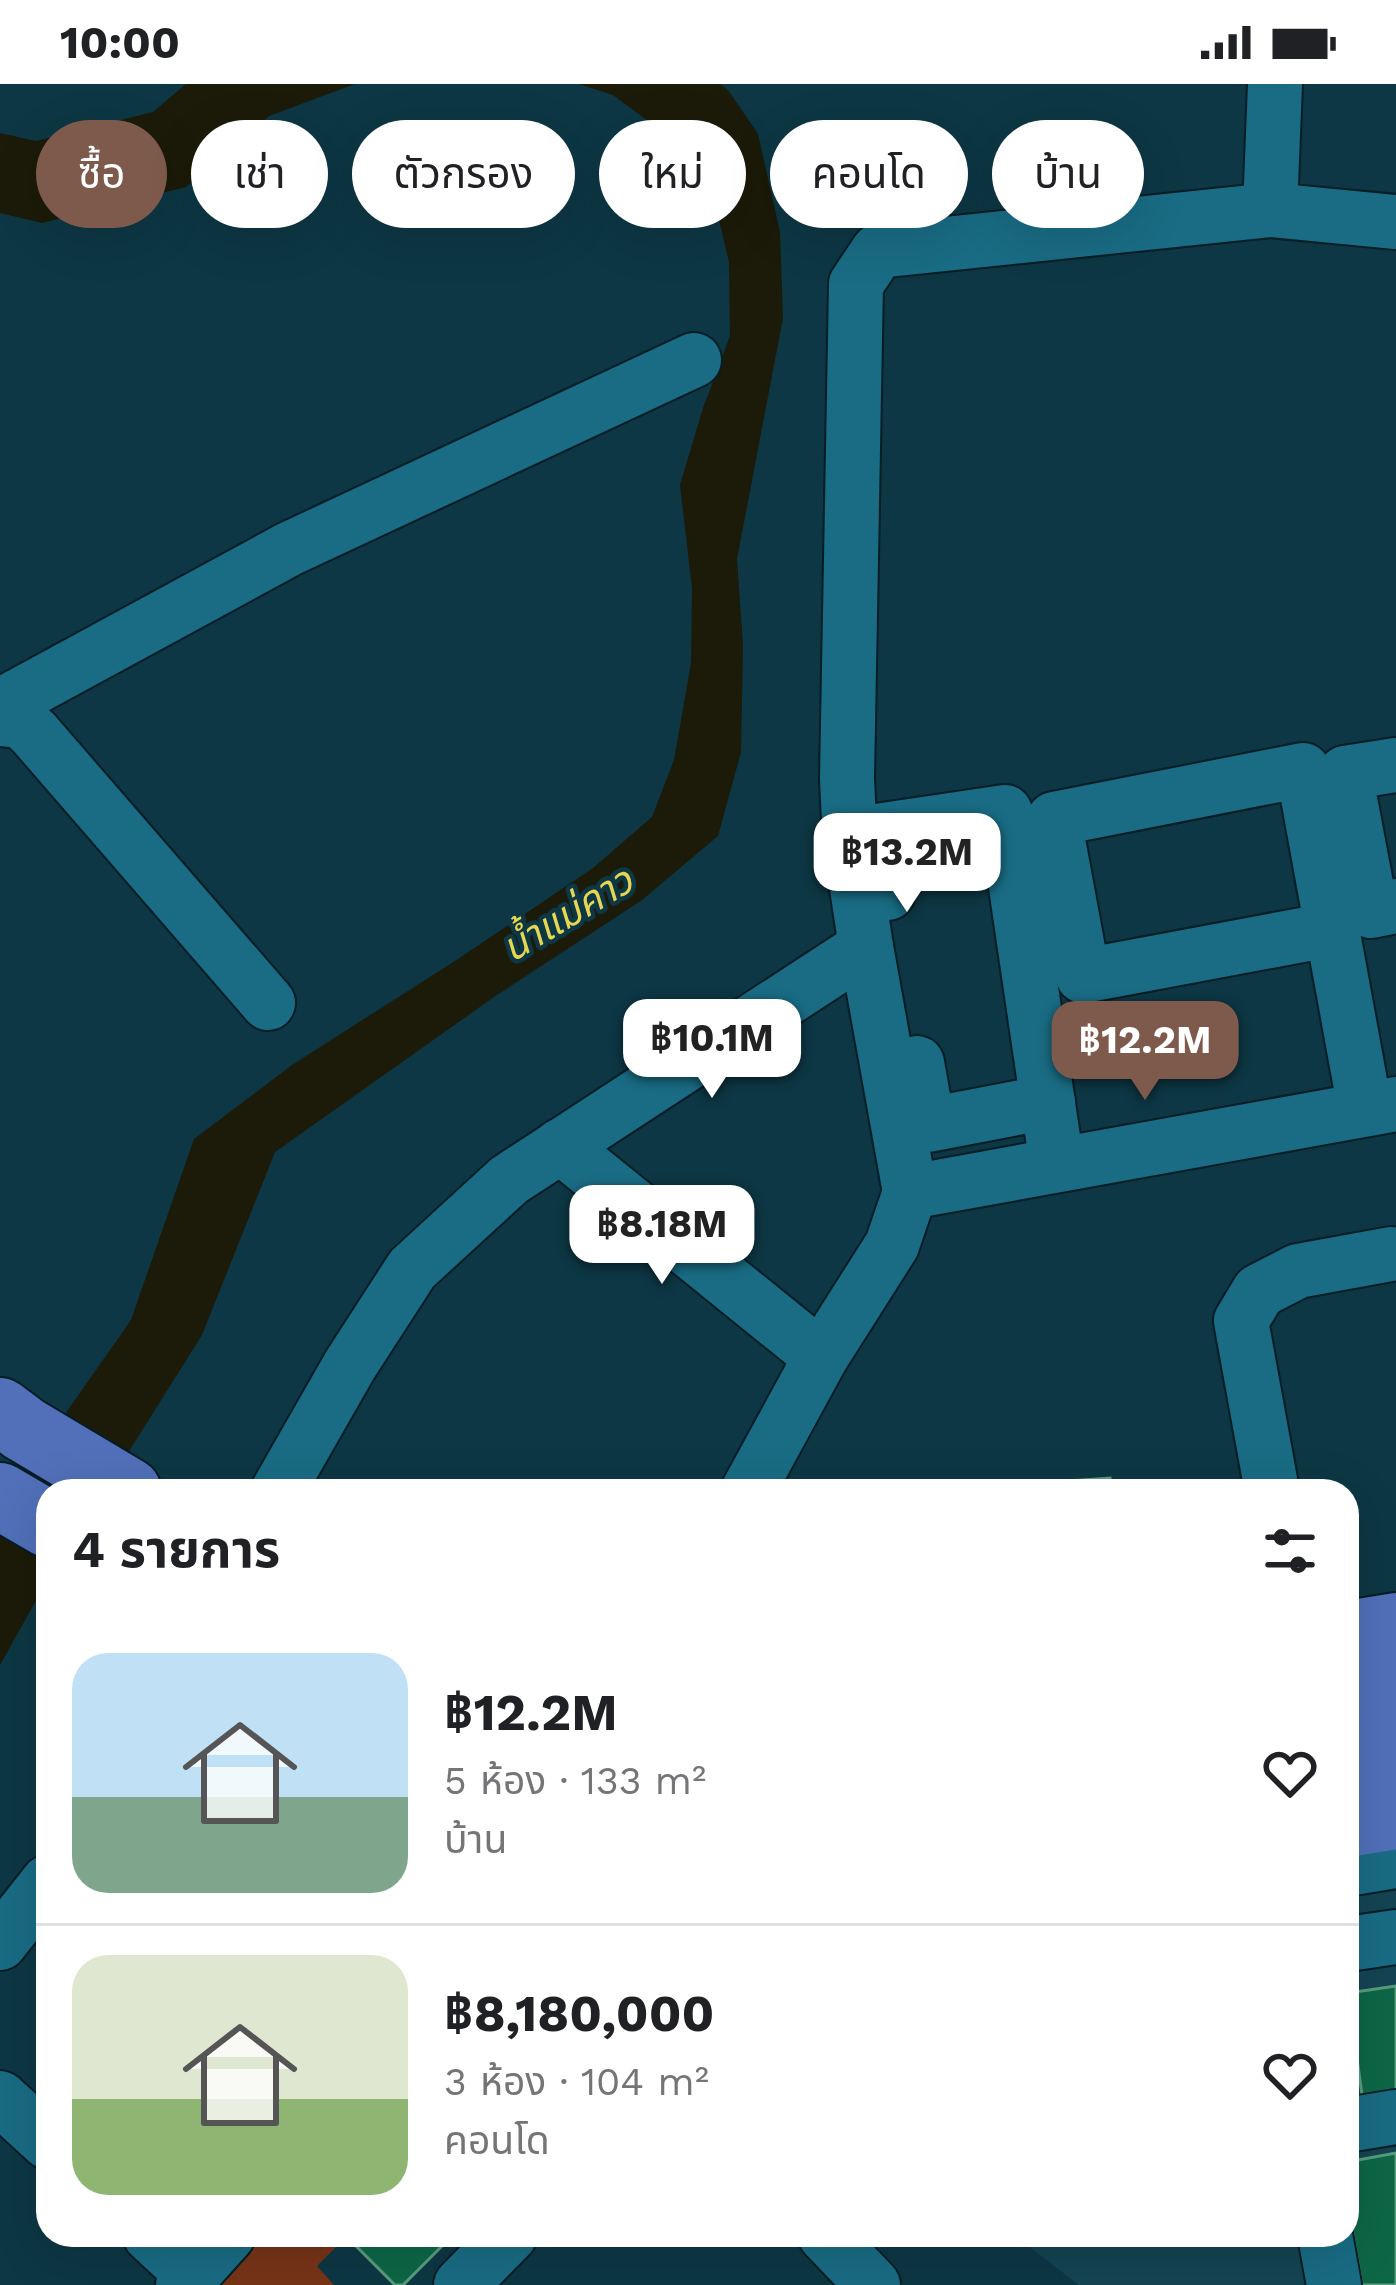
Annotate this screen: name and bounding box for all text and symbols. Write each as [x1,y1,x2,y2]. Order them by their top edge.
text: 10:00 [60,16,180,69]
chip: ซื้อ [36,120,167,228]
chip: เช่า [191,120,328,228]
chip: ตัวกรอง [352,120,575,228]
chip: ใหม่ [599,120,746,228]
chip: คอนโด [770,120,968,228]
chip: บ้าน [992,120,1144,228]
pin: ฿13.2M [809,813,1005,915]
text: ฿13.2M [841,829,973,874]
water label: น้ำแม่คาว [491,853,642,971]
pin: ฿10.1M [614,999,810,1101]
pin: ฿12.2M [1047,1001,1243,1103]
text: ฿10.1M [650,1015,774,1060]
text: ฿12.2M [1079,1017,1211,1062]
pin: ฿8.18M [564,1185,760,1287]
text: ฿8.18M [596,1201,728,1246]
icon: filters [1257,1518,1323,1584]
text: 4 รายการ [72,1520,280,1579]
text: ฿12.2M [444,1683,618,1742]
icon: home [168,1701,312,1845]
icon: heart [1257,1740,1323,1806]
text: 5 ห้อง · 133 m² [444,1758,706,1803]
text: บ้าน [444,1817,507,1862]
text: ฿8,180,000 [444,1984,714,2043]
icon: home [168,2003,312,2147]
icon: heart [1257,2042,1323,2108]
text: 3 ห้อง · 104 m² [444,2059,709,2104]
text: คอนโด [444,2118,550,2163]

